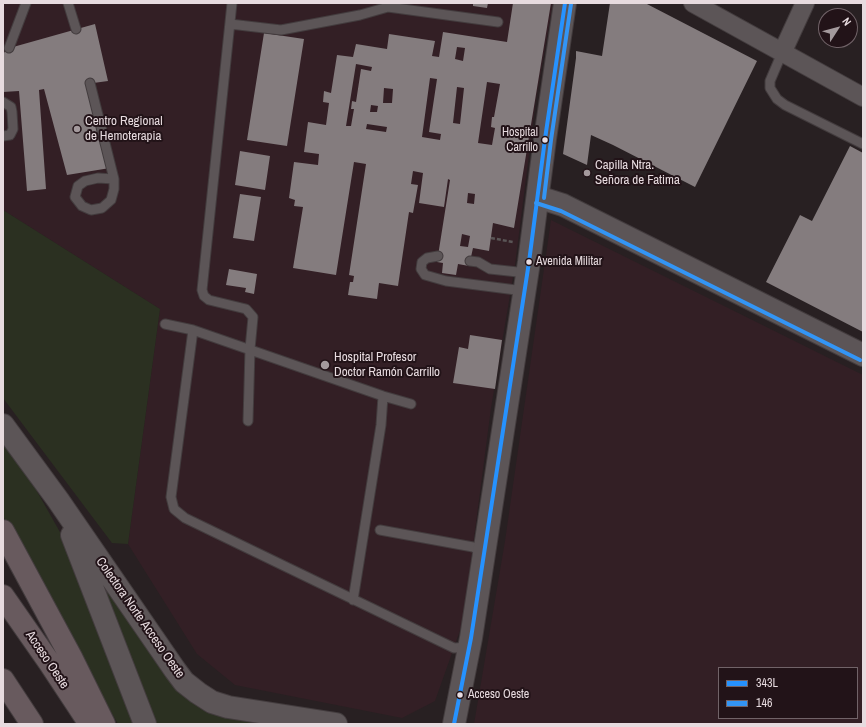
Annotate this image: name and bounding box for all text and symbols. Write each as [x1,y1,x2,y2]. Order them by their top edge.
north arrow [818,8,858,48]
text: N [839,15,854,28]
place label: Centro Regional de Hemoterapia [85,114,163,145]
marker: Centro Regional de Hemoterapia [72,124,82,134]
place label: Hospital Carrillo [502,126,538,154]
marker: Hospital Carrillo [540,135,550,145]
place label: Capilla Ntra. Señora de Fatima [595,158,680,189]
marker: Capilla Ntra. Señora de Fatima [582,168,592,178]
place label: Avenida Militar [536,255,602,269]
marker: Avenida Militar [524,257,534,267]
place label: Hospital Profesor Doctor Ramón Carrillo [334,350,440,381]
marker: Hospital Profesor Doctor Ramón Carrillo [319,359,331,371]
street label: Colectora Norte Acceso Oeste [92,555,188,681]
street label: Acceso Oeste [22,628,72,692]
legend [718,667,858,719]
text: 343L [756,675,778,691]
place label: Acceso Oeste [468,688,529,702]
marker: Acceso Oeste [455,690,465,700]
text: 146 [756,695,772,711]

